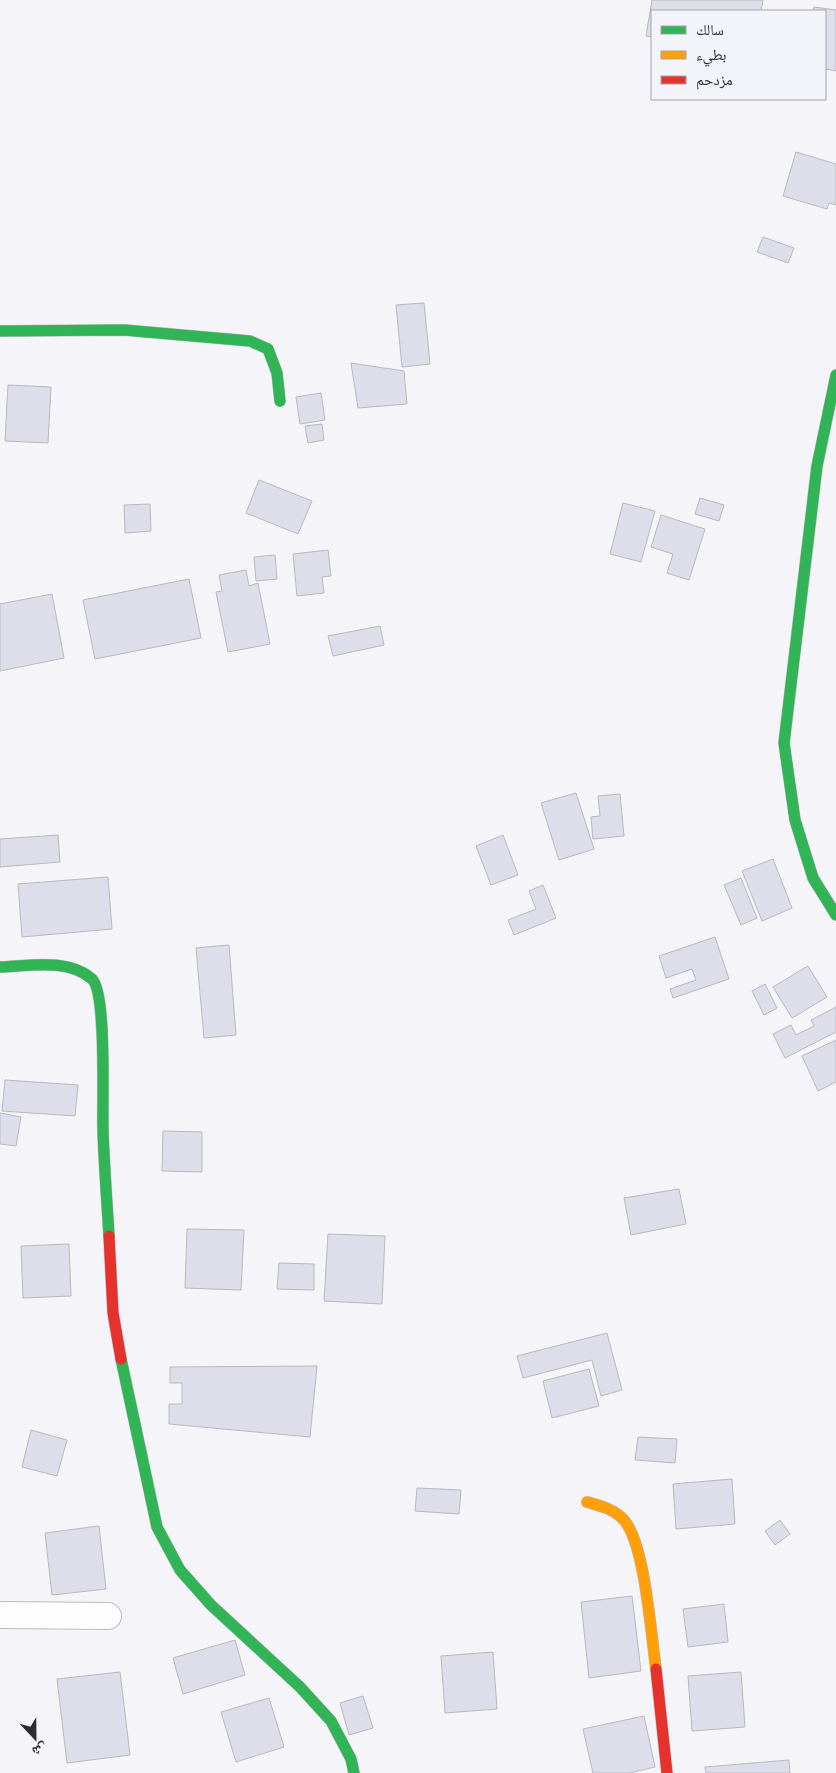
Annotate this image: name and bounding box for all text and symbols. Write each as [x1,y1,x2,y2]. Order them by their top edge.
legend [651,10,826,100]
text: سالك [696,19,724,42]
text: بطيء [696,44,726,67]
text: مزدحم [696,69,733,92]
north arrow [10,1713,60,1763]
text: ش [29,1737,51,1762]

